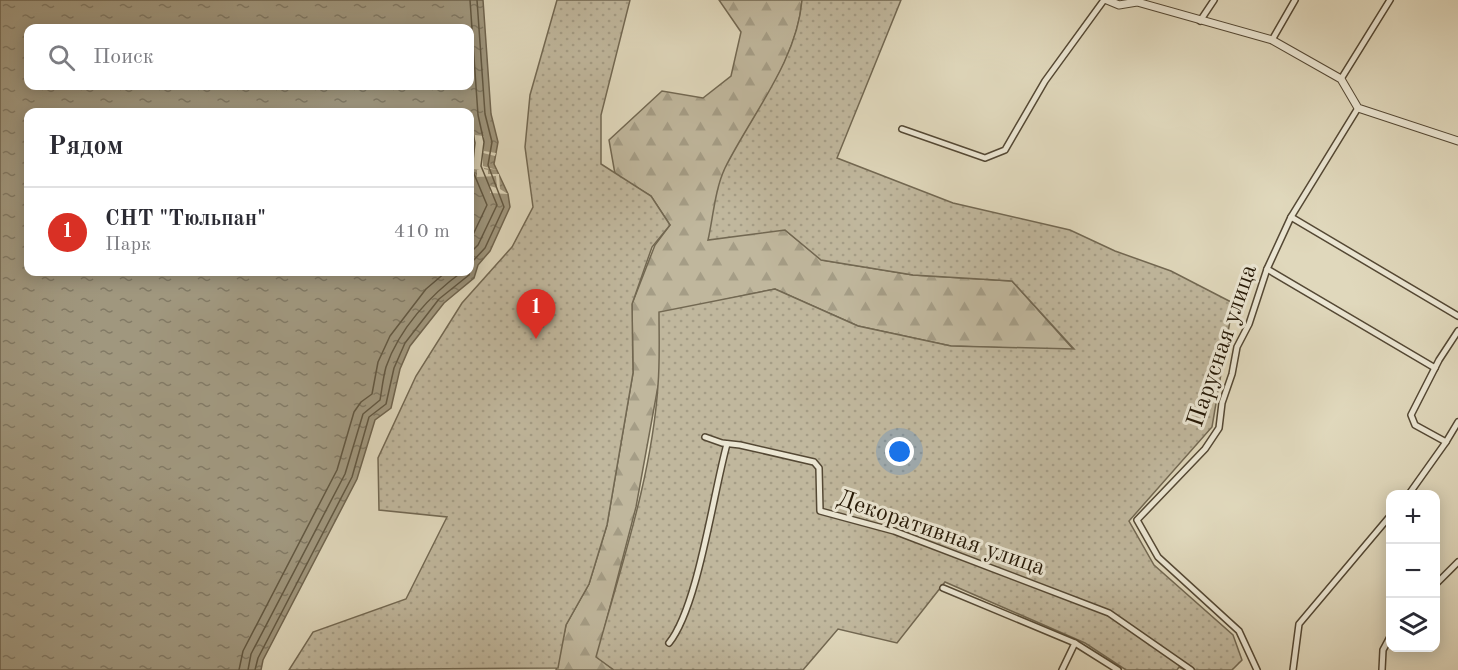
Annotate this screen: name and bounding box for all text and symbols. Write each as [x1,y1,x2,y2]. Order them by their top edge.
search box [24,24,474,90]
icon: search [45,41,78,74]
text: Поиск [93,46,154,68]
text: Рядом [48,134,123,160]
text: СНТ "Тюльпан" [105,208,266,230]
text: 1 [62,222,73,242]
text: 410 m [394,222,450,242]
text: Парк [105,235,151,255]
street label: Парусная улица [1184,261,1262,430]
pin: 1 [516,290,556,339]
your location [885,437,914,466]
street label: Декоративная улица [834,487,1048,581]
map controls [1386,490,1440,652]
button: + [1386,490,1440,544]
button: − [1386,544,1440,598]
button: layers [1386,598,1440,652]

